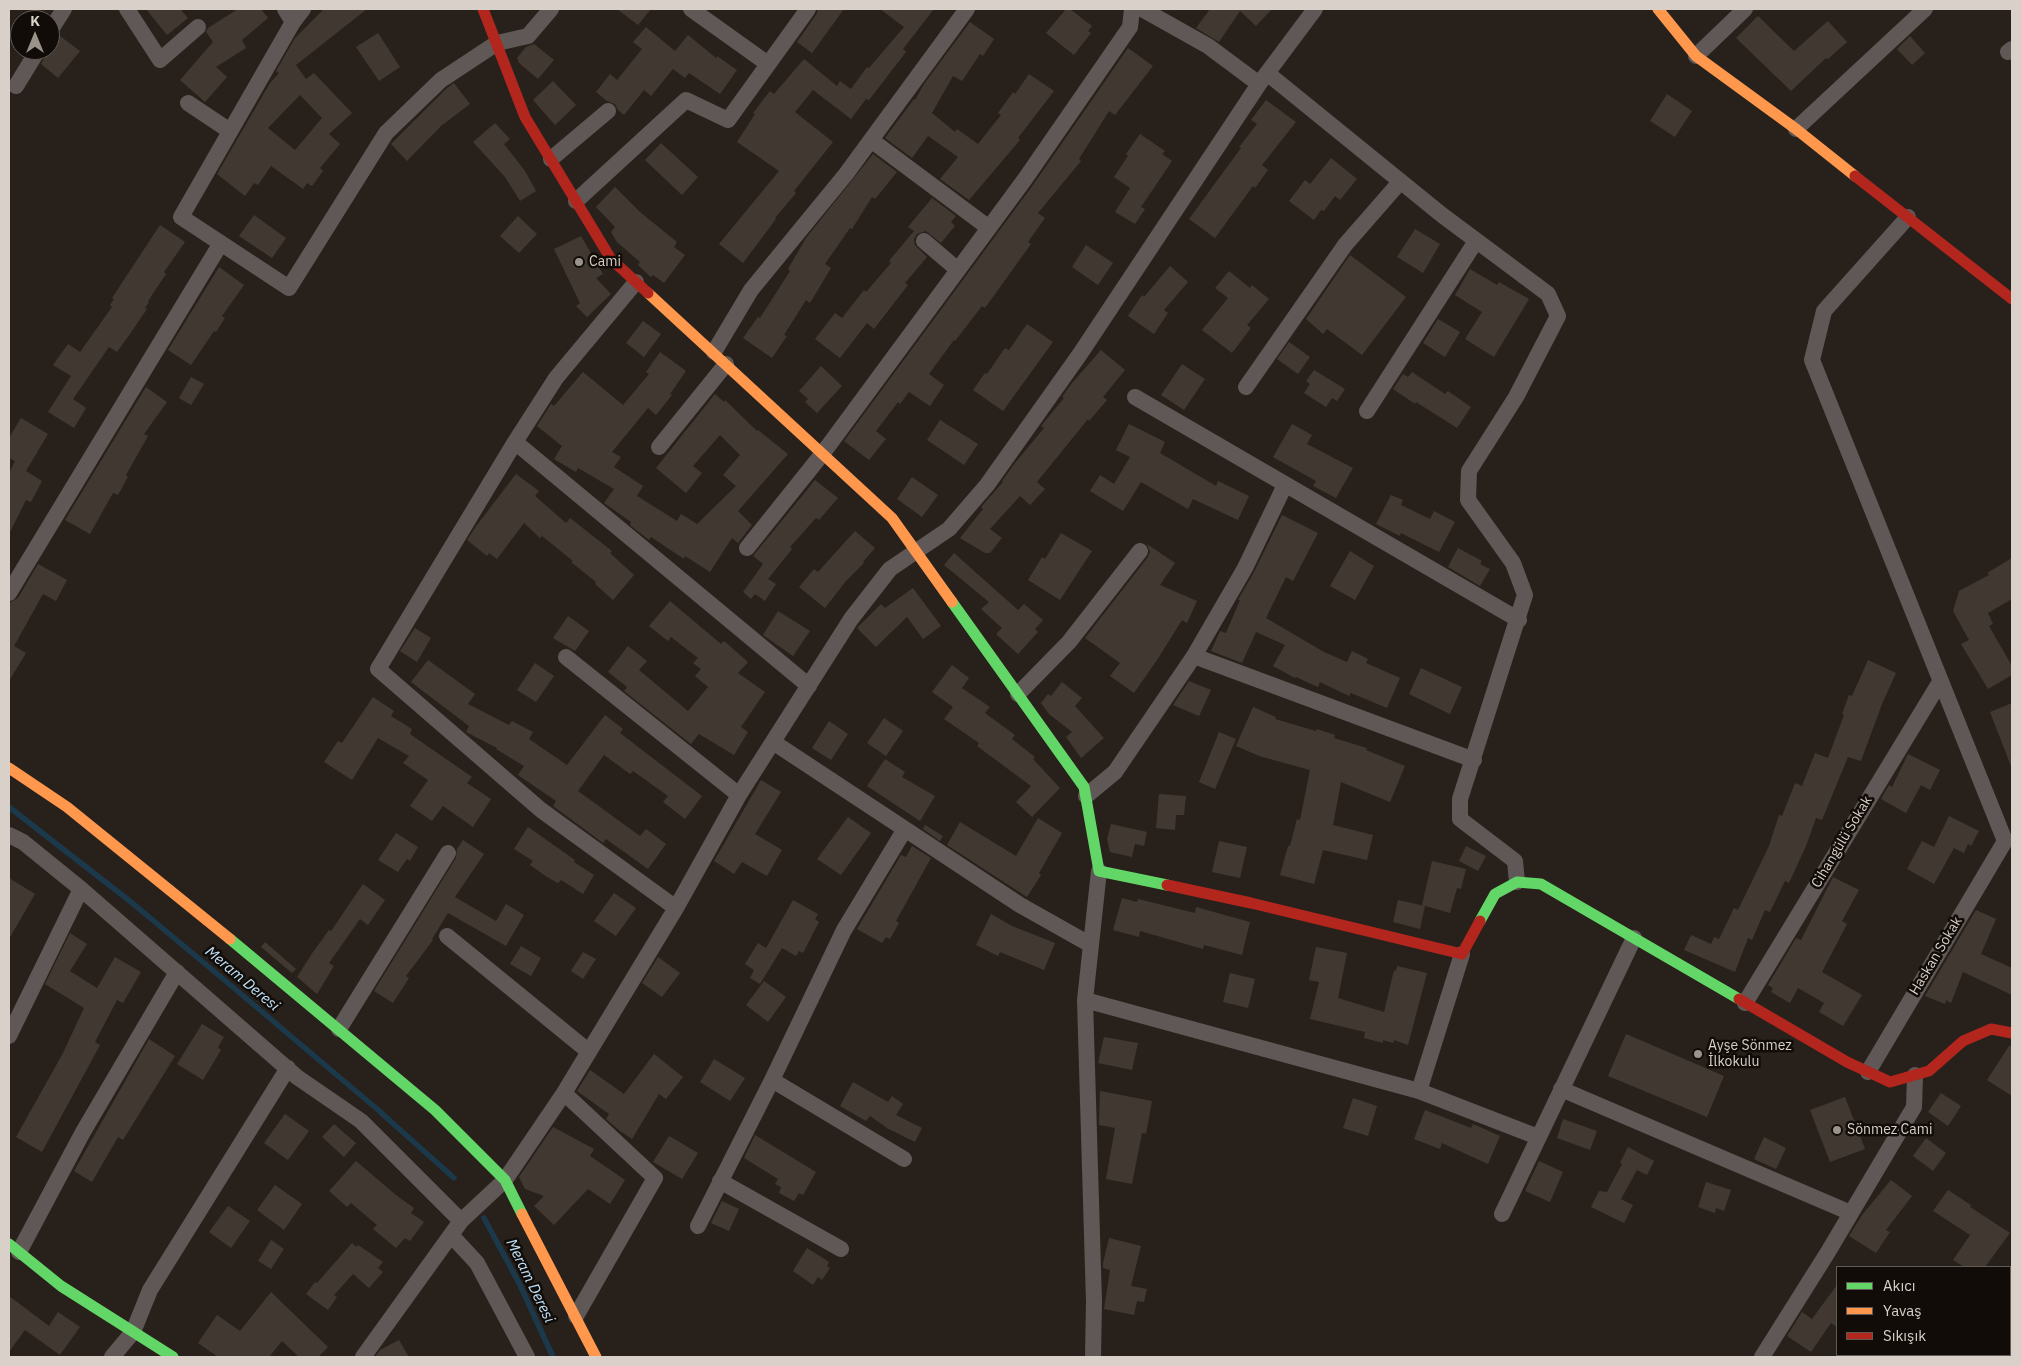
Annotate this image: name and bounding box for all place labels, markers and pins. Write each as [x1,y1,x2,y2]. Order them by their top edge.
place label: Cami [589,254,621,270]
marker: Cami [573,256,585,268]
place label: Ayşe Sönmez İlkokulu [1708,1038,1792,1070]
marker: Ayşe Sönmez İlkokulu [1692,1048,1704,1060]
place label: Sönmez Cami [1847,1122,1932,1138]
marker: Sönmez Cami [1831,1124,1843,1136]

